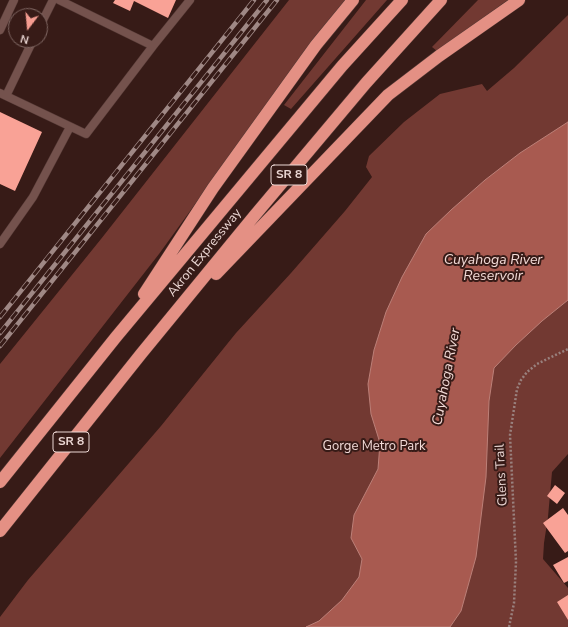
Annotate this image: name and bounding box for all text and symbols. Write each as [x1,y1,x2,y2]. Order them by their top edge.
north arrow [8,8,48,48]
text: N [19,31,31,47]
road number: SR 8 [271,165,307,185]
street label: Akron Expressway [165,206,245,300]
water label: Cuyahoga River Reservoir [444,253,542,286]
water label: Cuyahoga River [429,327,465,427]
road number: SR 8 [53,432,89,452]
park label: Gorge Metro Park [323,439,425,455]
street label: Glens Trail [493,443,511,507]

